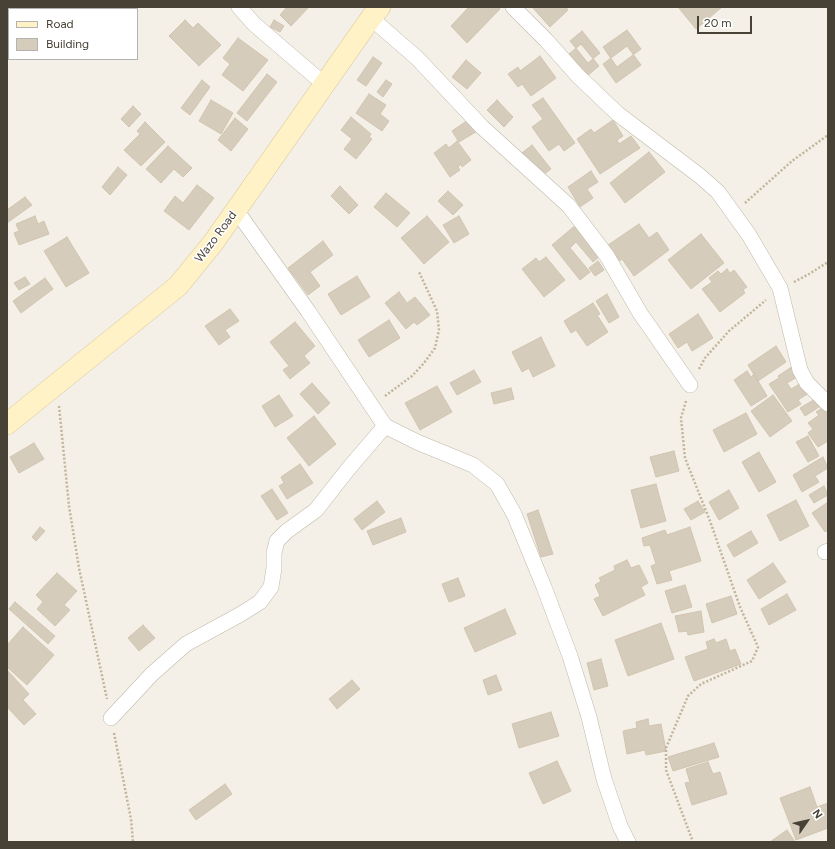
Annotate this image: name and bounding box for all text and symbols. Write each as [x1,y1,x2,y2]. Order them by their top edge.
legend [8,8,138,60]
scale bar [699,8,754,34]
text: 20 m [704,16,732,30]
text: Road [46,17,74,31]
text: Building [46,37,89,51]
street label: Wazo Road [192,208,240,266]
north arrow [787,801,827,841]
text: N [810,807,825,821]

